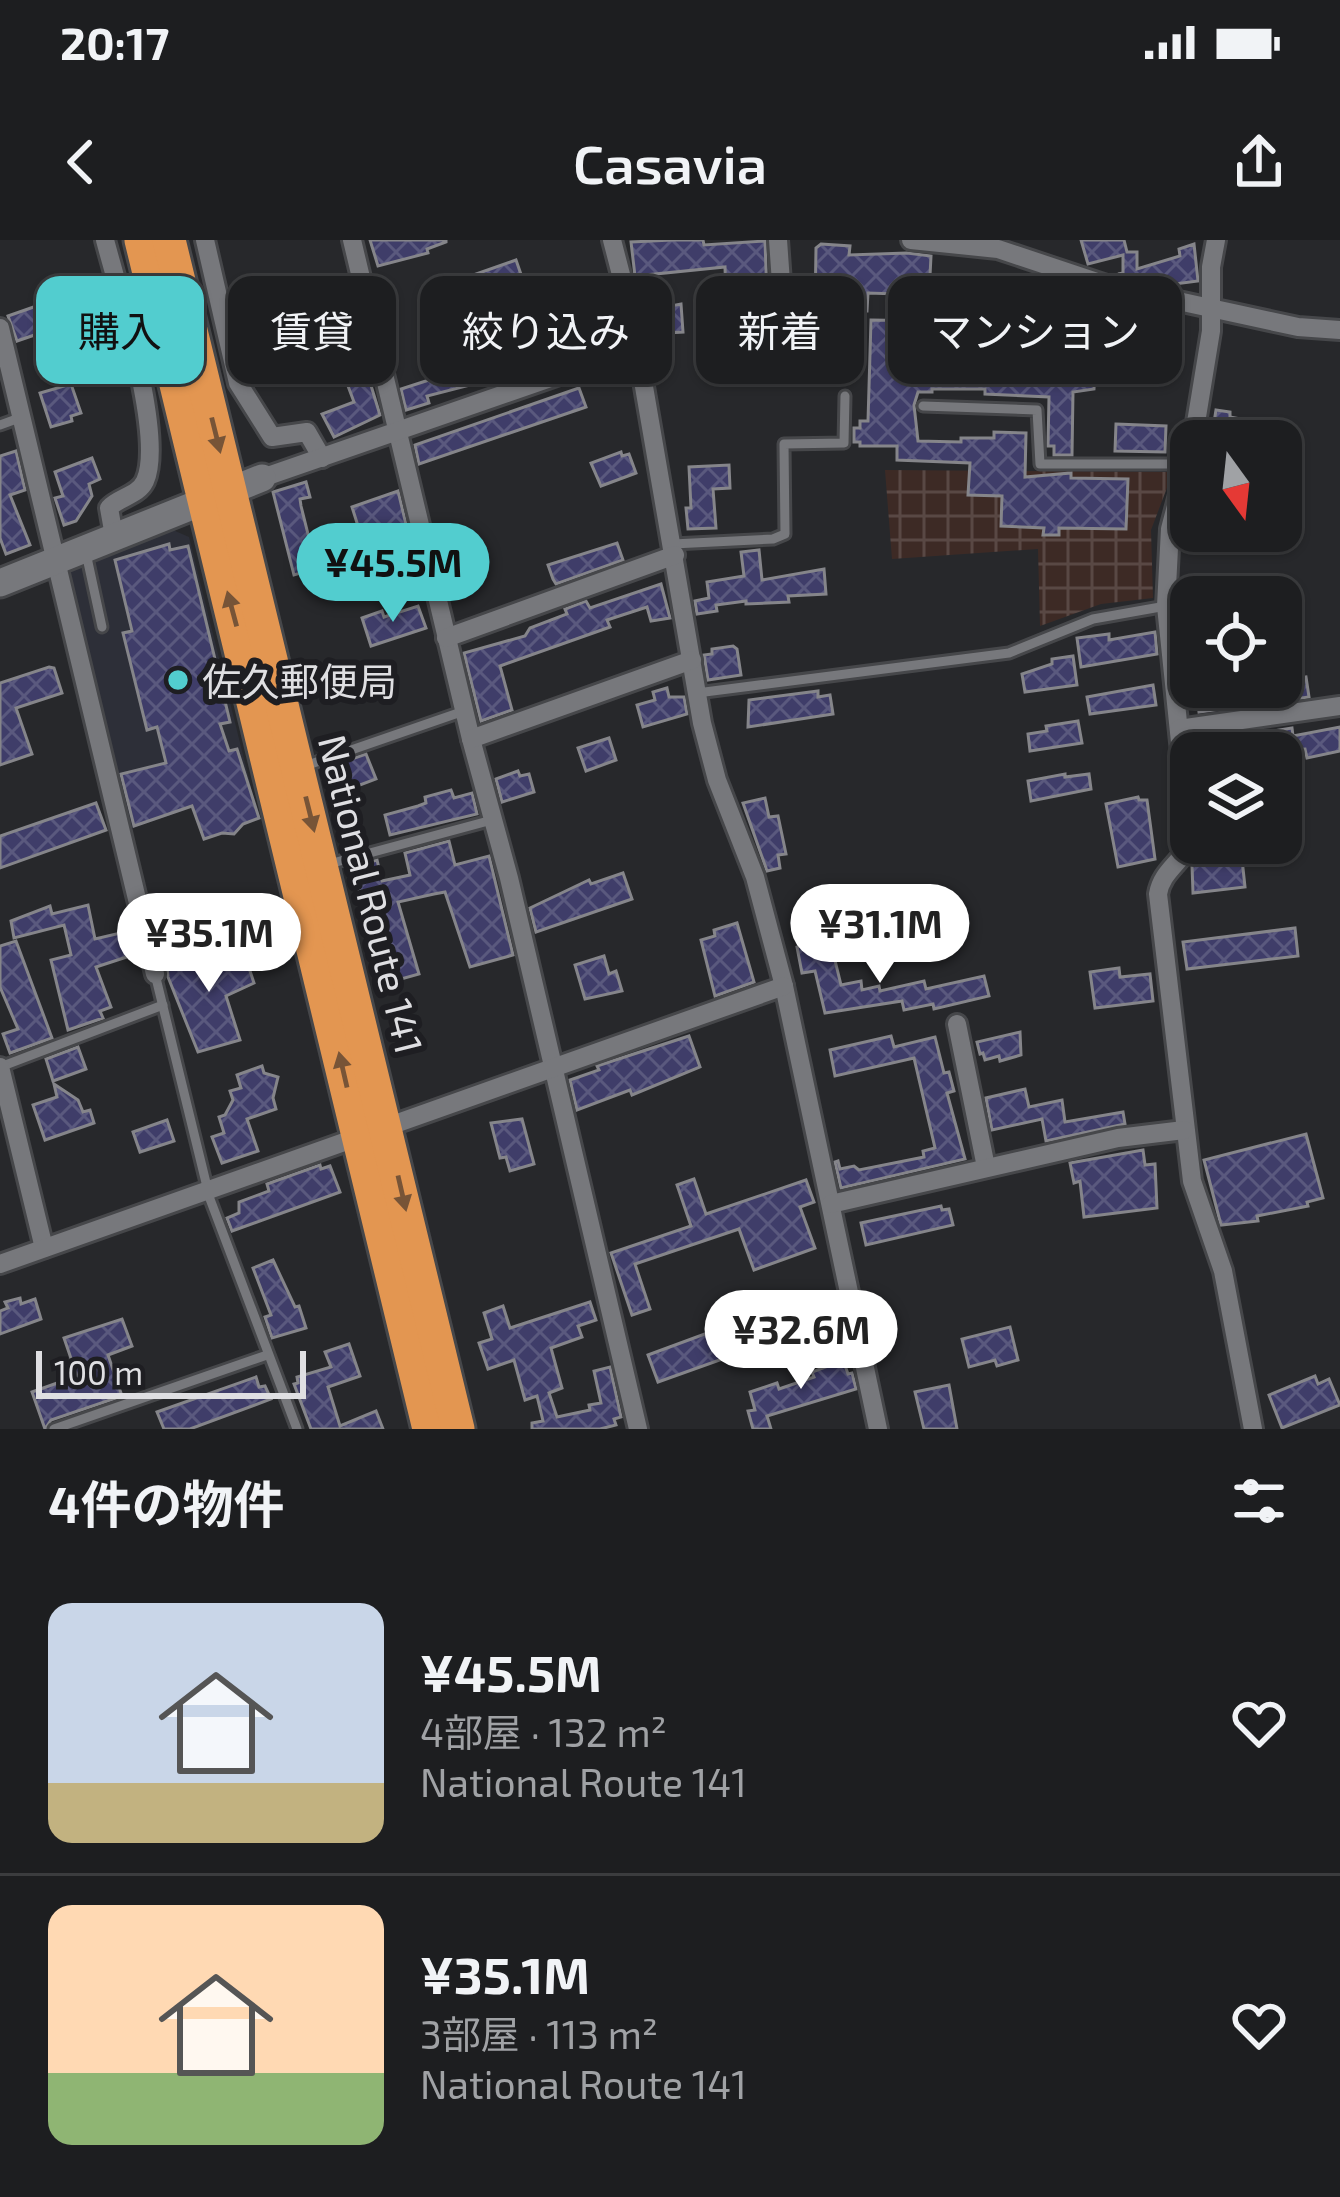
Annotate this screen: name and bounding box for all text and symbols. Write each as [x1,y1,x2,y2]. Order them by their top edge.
text: 20:17 [60,15,169,69]
icon: back [48,129,114,195]
icon: share [1226,129,1292,195]
text: Casavia [573,130,767,195]
chip: 購入 [36,276,204,384]
chip: 賃貸 [228,276,396,384]
chip: 絞り込み [420,276,672,384]
chip: 新着 [696,276,864,384]
chip: マンション [888,276,1182,384]
one-way arrow [208,417,227,455]
north arrow [1170,420,1302,552]
map controls [1170,420,1302,864]
pin: ¥45.5M [295,523,491,625]
text: ¥45.5M [324,538,463,585]
button: locate [1170,576,1302,708]
one-way arrow [222,591,241,628]
place label: 佐久郵便局 [202,657,397,704]
marker: 佐久郵便局 [165,667,191,693]
street label: National Route 141 [310,730,434,1058]
button: layers [1170,732,1302,864]
one-way arrow [301,796,320,833]
pin: ¥31.1M [782,884,978,986]
pin: ¥35.1M [111,893,307,995]
text: ¥31.1M [817,899,943,946]
text: ¥35.1M [144,908,274,955]
one-way arrow [333,1052,352,1089]
one-way arrow [393,1175,412,1212]
pin: ¥32.6M [703,1290,899,1392]
text: ¥32.6M [732,1305,870,1352]
scale bar [36,1345,306,1398]
text: 100 m [54,1352,143,1392]
icon: filters [1226,1468,1292,1534]
text: 4件の物件 [48,1472,285,1533]
text: ¥45.5M [420,1641,602,1702]
icon: home [144,1651,288,1795]
icon: heart [1226,1690,1292,1756]
text: 4部屋 · 132 m² [420,1708,667,1755]
text: National Route 141 [420,1758,747,1805]
text: ¥35.1M [420,1943,590,2004]
icon: home [144,1953,288,2097]
icon: heart [1226,1992,1292,2058]
text: 3部屋 · 113 m² [420,2010,658,2057]
text: National Route 141 [420,2060,747,2107]

